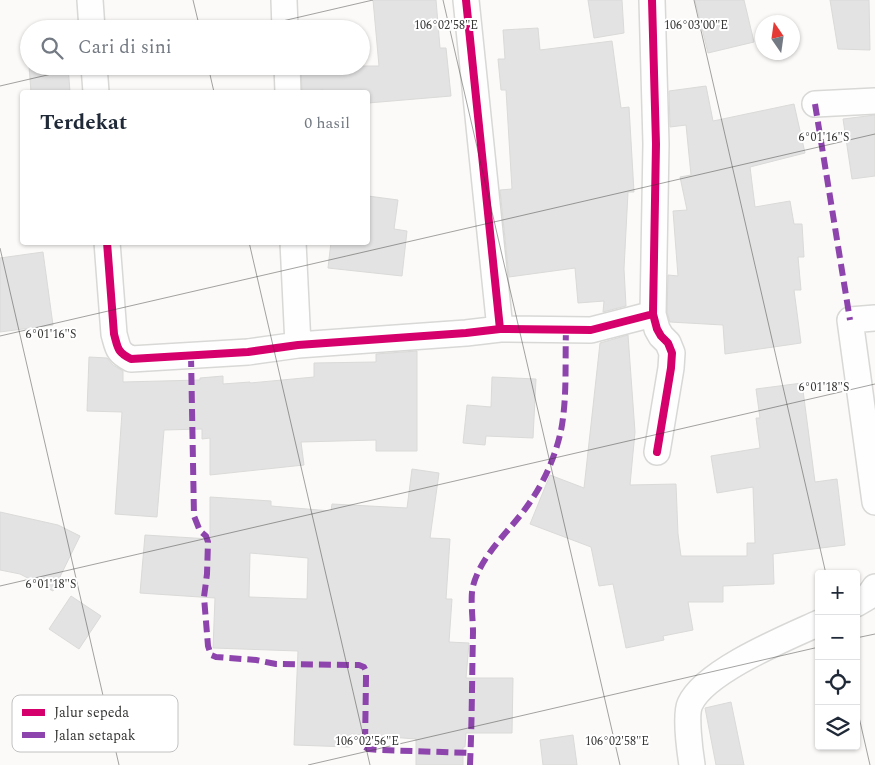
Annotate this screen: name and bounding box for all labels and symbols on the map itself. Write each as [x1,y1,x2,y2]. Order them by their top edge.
north arrow [755,15,800,60]
text: 106°02'58"E [414,16,478,35]
text: 106°03'00"E [664,16,728,35]
text: 6°01'16"S [799,128,849,147]
text: 6°01'16"S [26,325,76,344]
text: 6°01'18"S [799,378,849,397]
text: 6°01'18"S [26,575,76,594]
legend [12,695,178,752]
text: Jalur sepeda [54,702,129,723]
text: Jalan setapak [54,725,136,746]
text: 106°02'56"E [335,732,399,751]
text: 106°02'58"E [585,732,649,751]

